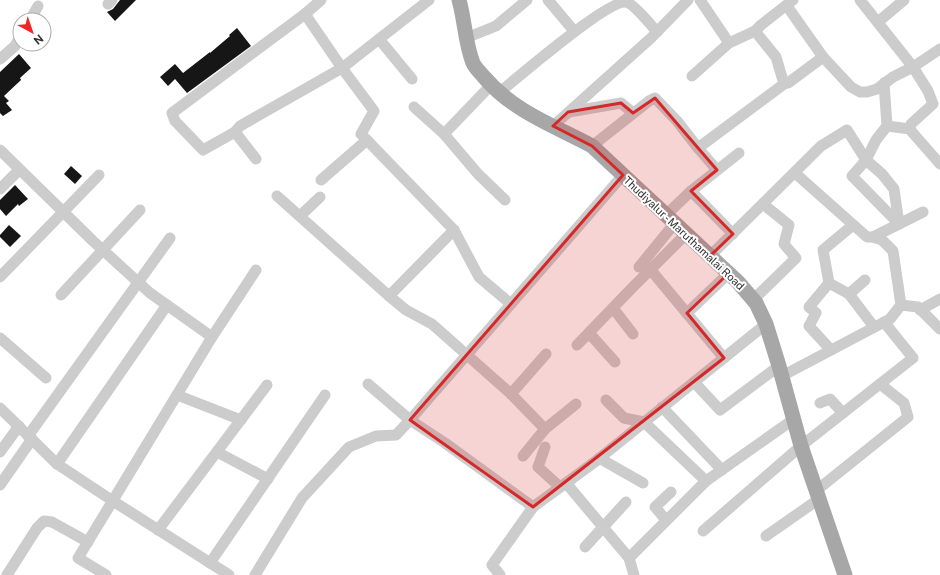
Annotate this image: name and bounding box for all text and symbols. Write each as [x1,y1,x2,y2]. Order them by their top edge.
north arrow [12,12,52,52]
text: N [31,32,46,47]
street label: Thudiyalur - Maruthamalai Road [621,174,747,292]

